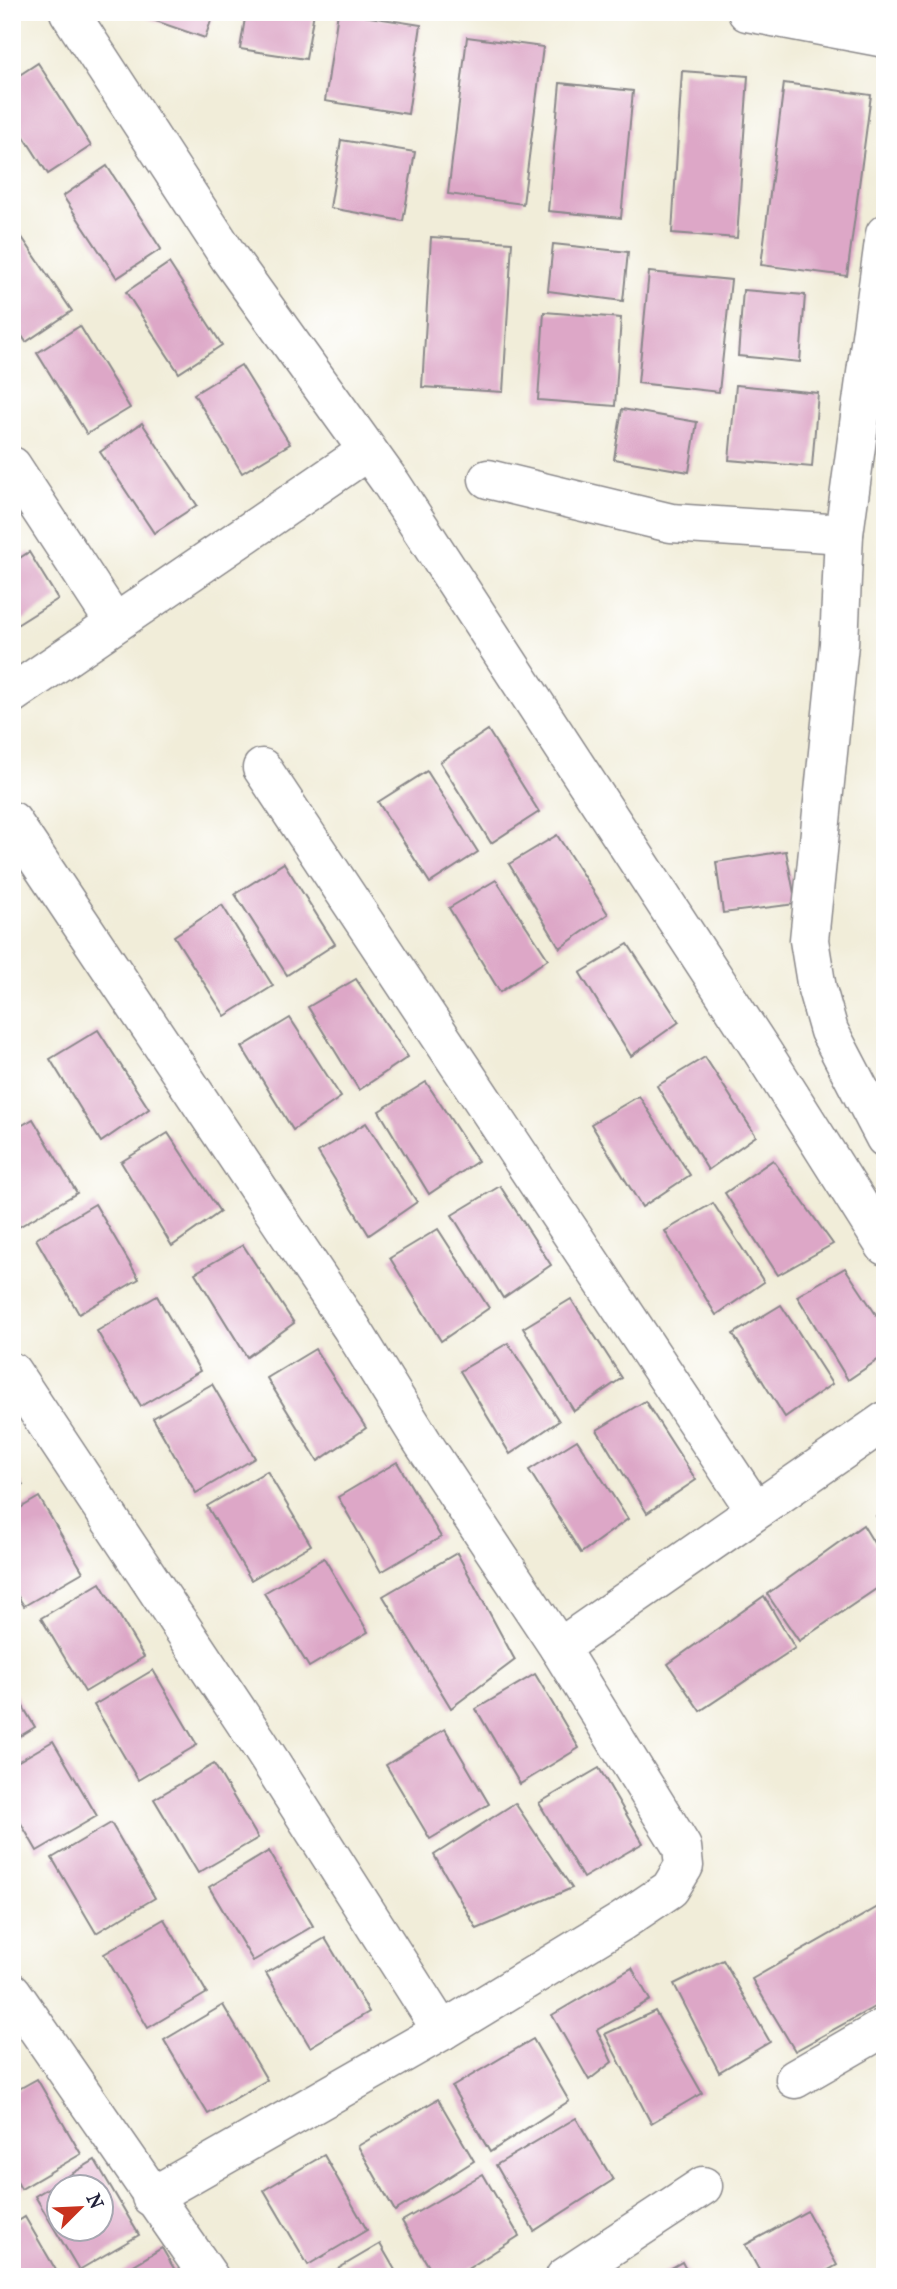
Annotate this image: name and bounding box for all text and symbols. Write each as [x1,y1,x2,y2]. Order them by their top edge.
north arrow [46,2174,116,2244]
text: N [82,2190,108,2213]

